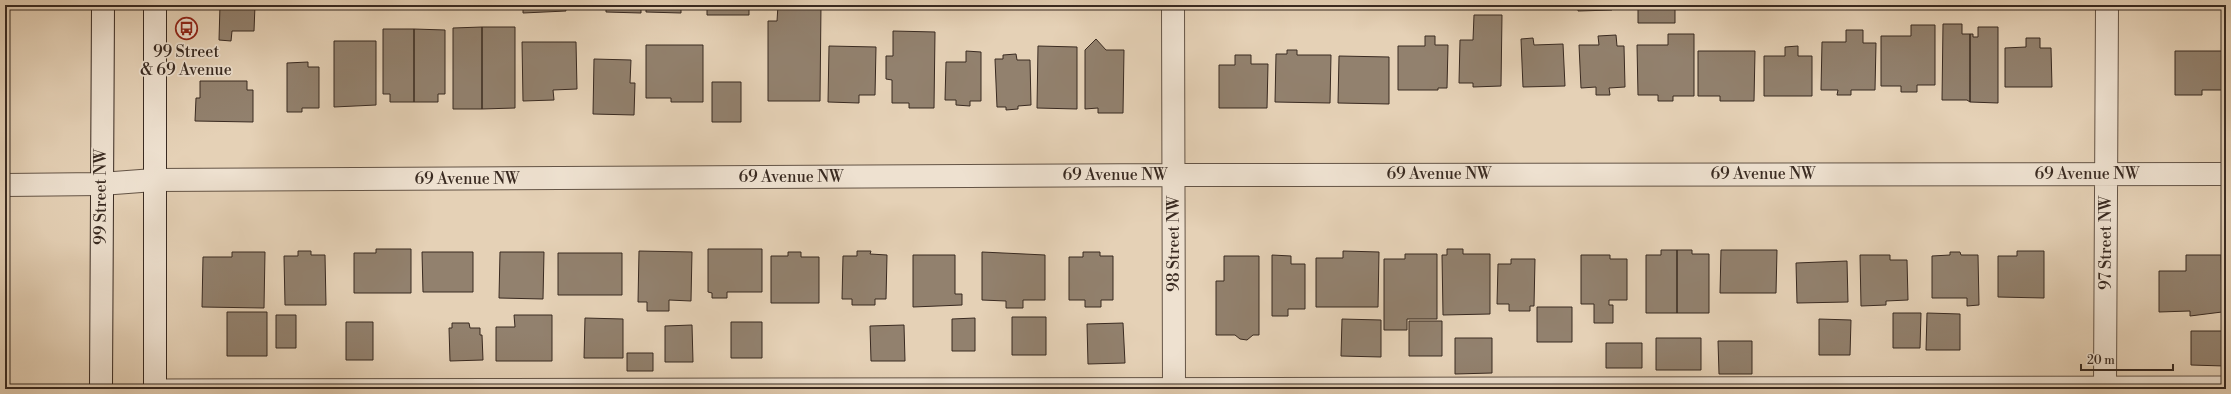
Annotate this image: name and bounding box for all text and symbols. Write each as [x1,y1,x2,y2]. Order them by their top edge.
bus stop icon: 99 Street & 69 Avenue [173,16,199,42]
place label: 99 Street & 69 Avenue [140,42,232,80]
street label: 99 Street NW [91,149,111,245]
street label: 69 Avenue NW [1386,164,1492,184]
street label: 69 Avenue NW [1710,164,1816,184]
street label: 69 Avenue NW [2034,164,2140,184]
street label: 69 Avenue NW [1062,165,1168,185]
street label: 69 Avenue NW [738,167,844,187]
street label: 69 Avenue NW [414,169,520,189]
street label: 97 Street NW [2096,195,2116,290]
street label: 98 Street NW [1164,196,1184,292]
scale bar [2081,346,2173,372]
text: 20 m [2087,353,2115,368]

